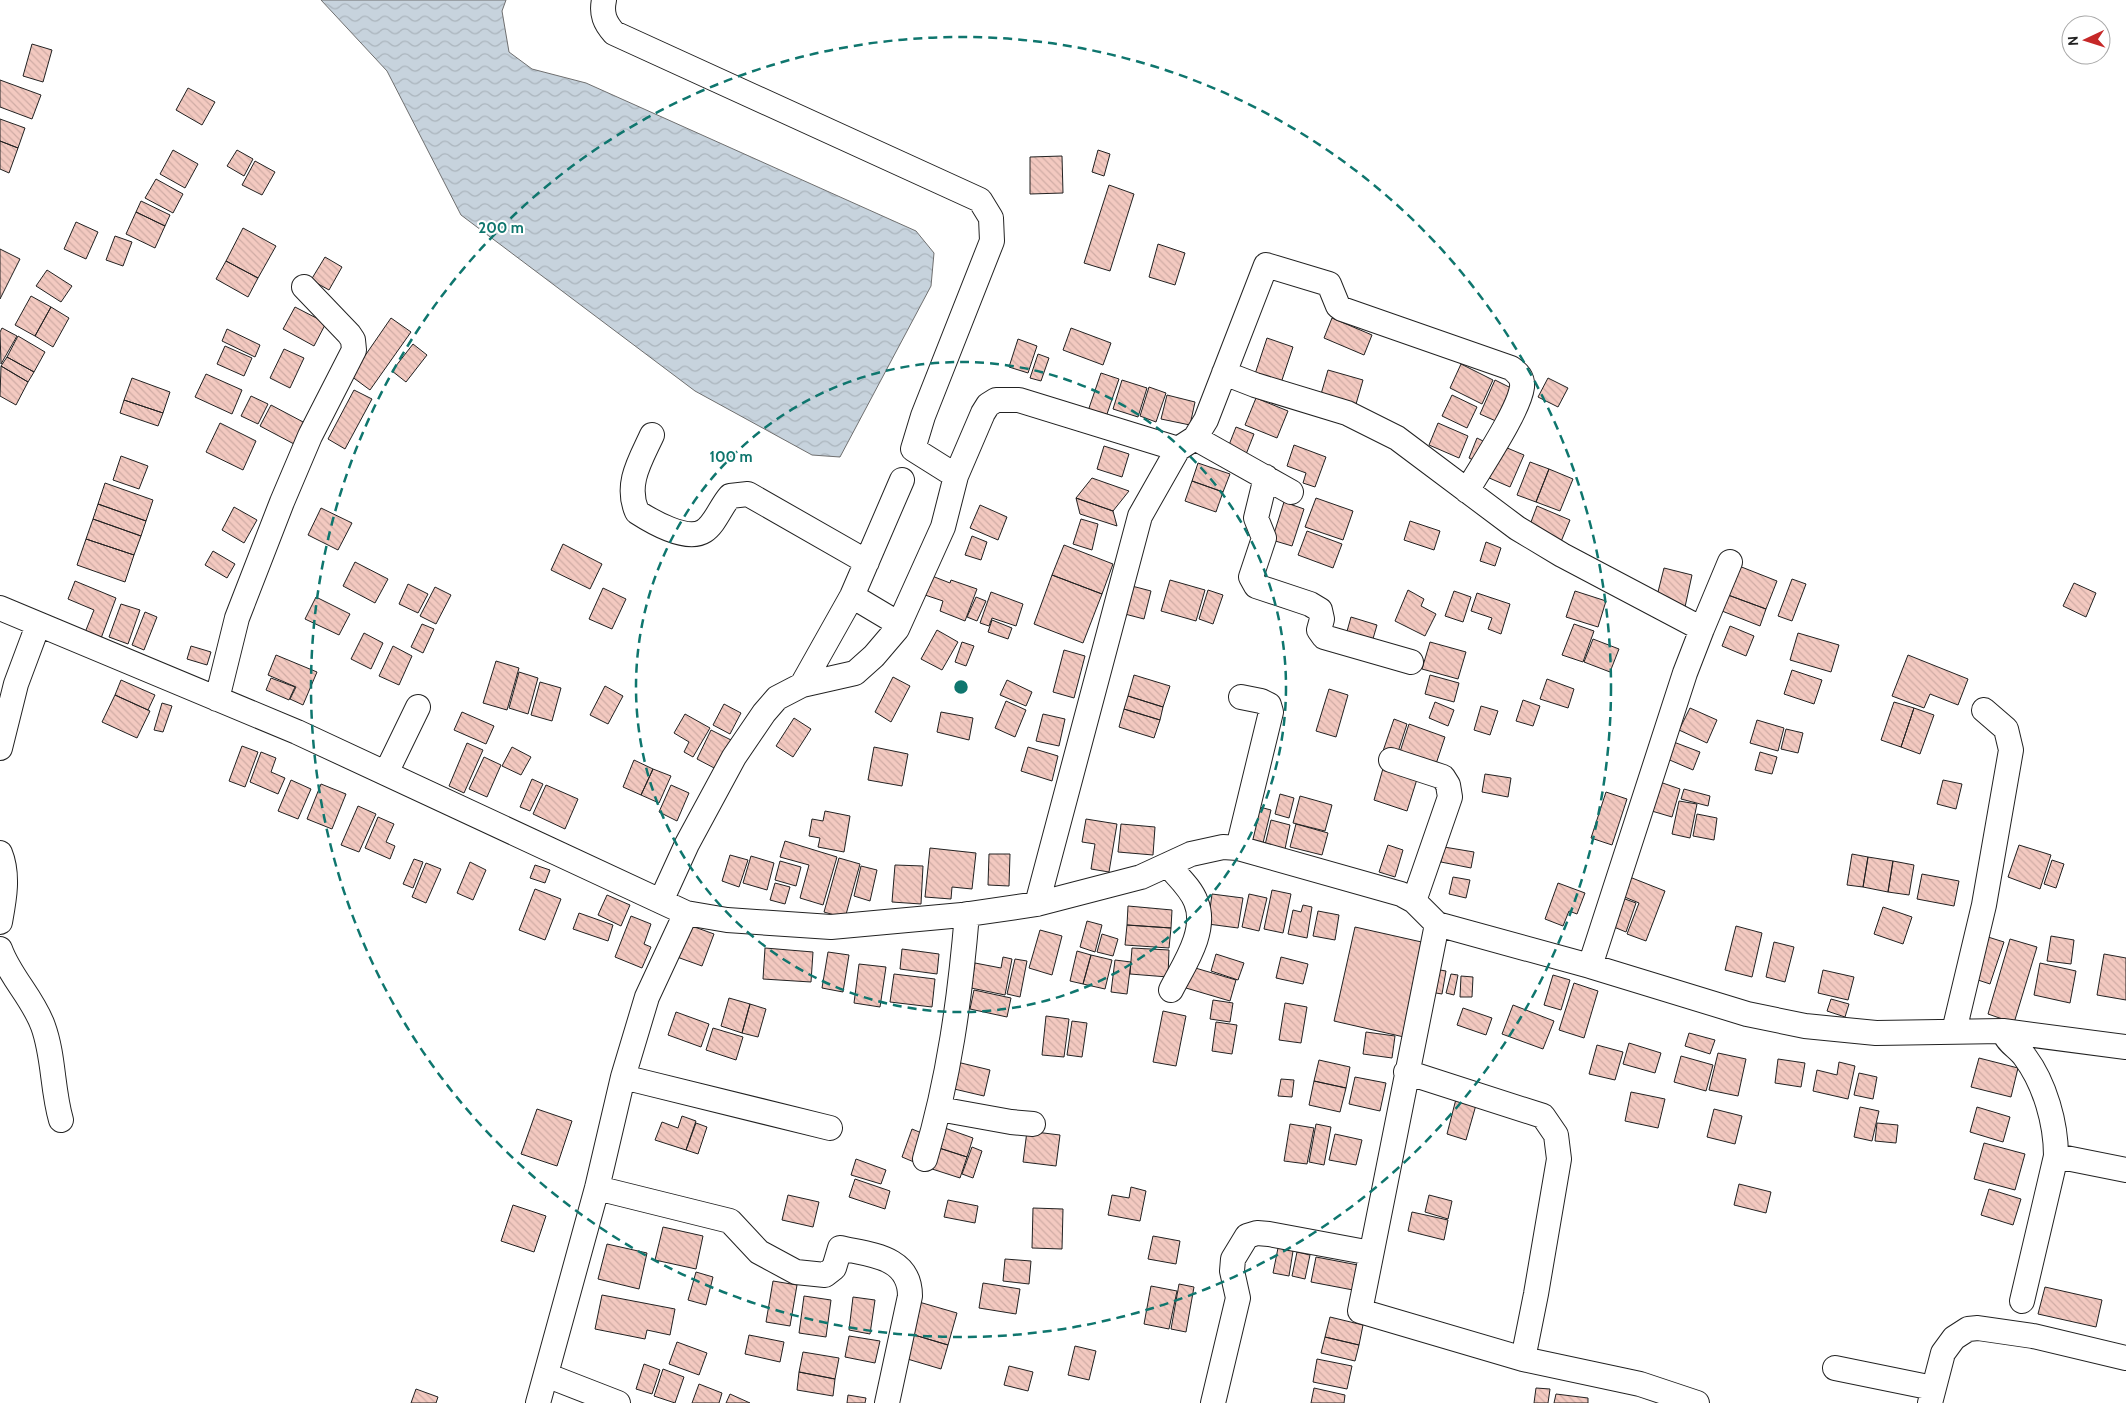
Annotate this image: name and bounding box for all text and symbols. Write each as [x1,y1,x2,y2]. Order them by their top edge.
north arrow [2061,15,2111,65]
text: N [2064,35,2082,46]
text: 200 m [478,219,524,237]
text: 100 m [709,448,753,466]
centre of rings [952,678,970,696]

